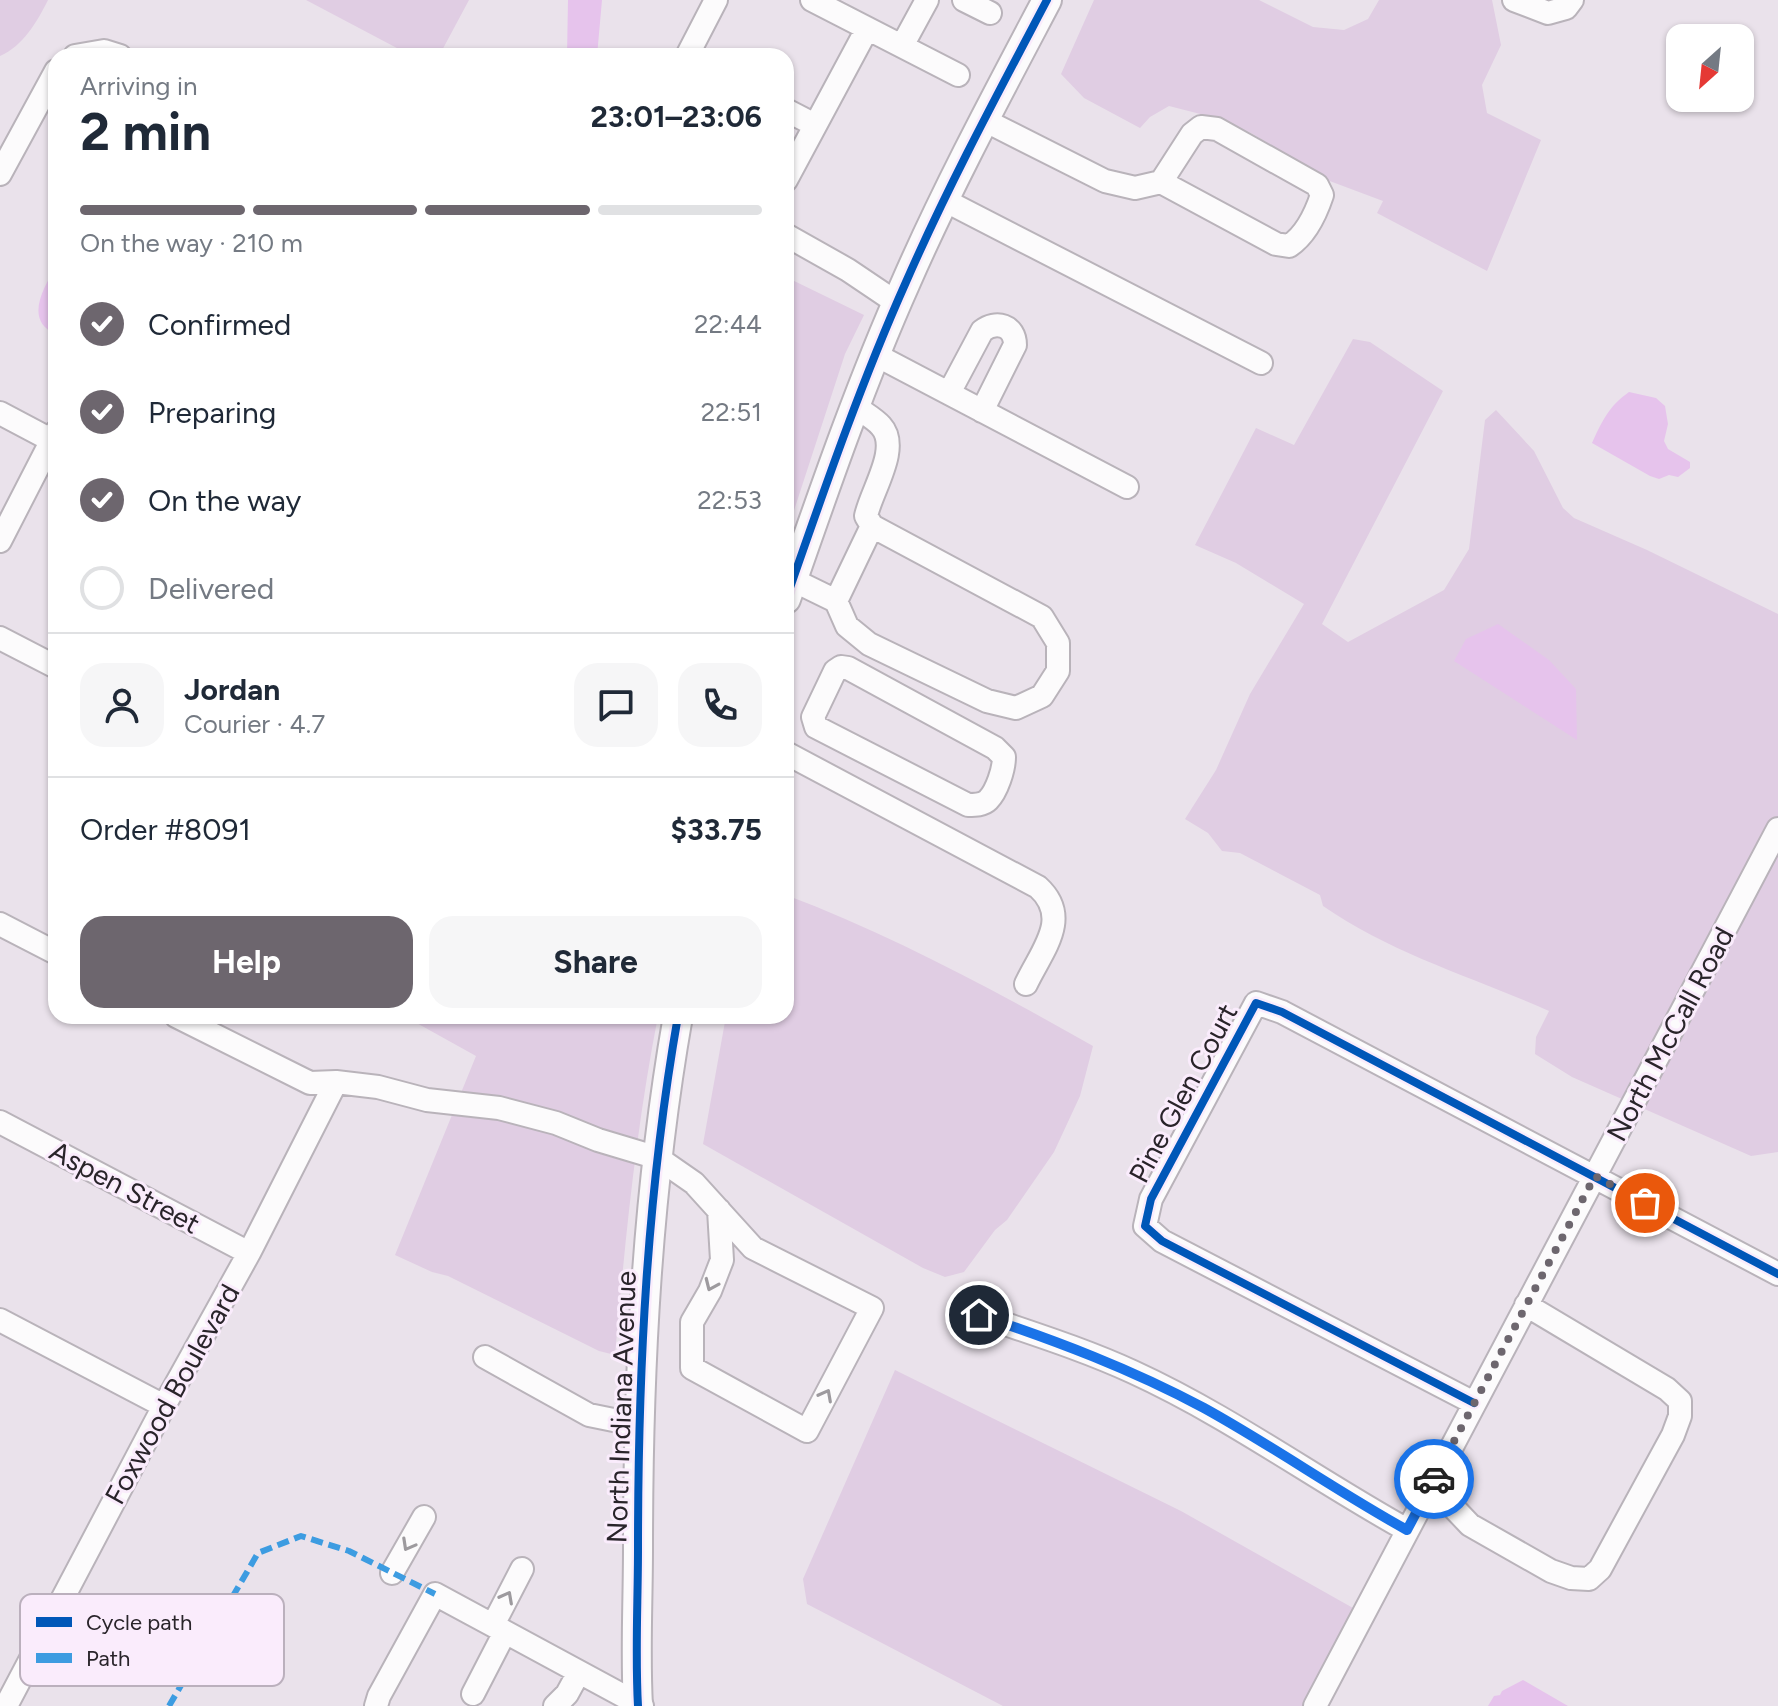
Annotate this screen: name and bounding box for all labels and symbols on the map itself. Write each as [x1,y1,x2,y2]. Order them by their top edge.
north arrow [1666,24,1754,112]
street label: North McCall Road [1599,921,1741,1147]
street label: Pine Glen Court [1122,998,1244,1188]
street label: Aspen Street [44,1133,206,1241]
pin [1611,1169,1679,1237]
street label: North Indiana Avenue [599,1270,643,1544]
one-way arrow [705,1277,721,1291]
street label: Foxwood Boulevard [97,1278,247,1510]
pin [945,1281,1013,1349]
one-way arrow [817,1389,832,1404]
courier [1394,1439,1474,1519]
one-way arrow [402,1536,418,1551]
one-way arrow [498,1591,513,1605]
legend [20,1594,284,1686]
text: Cycle path [86,1609,192,1636]
text: Path [86,1645,130,1672]

